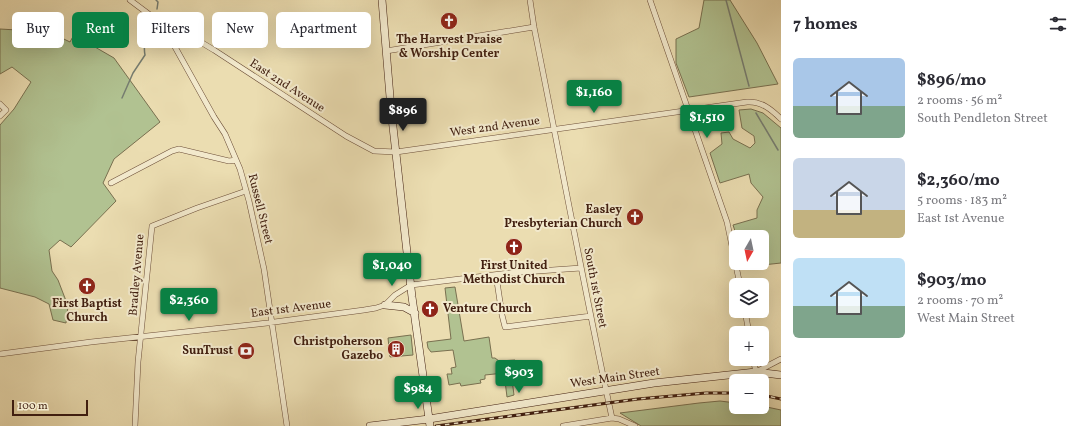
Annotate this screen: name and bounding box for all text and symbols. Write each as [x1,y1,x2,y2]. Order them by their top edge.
church icon: The Harvest Praise & Worship Center [439,11,459,31]
chip: Buy [12,12,64,48]
chip: Rent [72,12,129,48]
chip: Filters [137,12,204,48]
chip: New [212,12,268,48]
chip: Apartment [276,12,371,48]
text: 7 homes [793,13,858,36]
icon: filters [1047,13,1069,35]
place label: The Harvest Praise & Worship Center [396,32,502,62]
street label: East 2nd Avenue [246,56,328,117]
text: $896/mo [917,69,986,92]
icon: home [825,74,873,122]
pin: $1,160 [561,80,627,114]
text: $1,160 [576,84,612,102]
text: 2 rooms · 56 m² [917,92,1002,110]
pin: $896 [379,98,427,132]
text: $896 [389,102,417,120]
pin: $1,510 [674,105,740,139]
text: $1,510 [689,109,725,127]
text: South Pendleton Street [917,110,1048,128]
street label: West 2nd Avenue [449,113,541,141]
text: $2,360/mo [917,169,1000,192]
street label: Russell Street [244,172,276,246]
icon: home [825,174,873,222]
text: 5 rooms · 183 m² [917,192,1007,210]
place label: Easley Presbyterian Church [504,202,622,232]
church icon: Easley Presbyterian Church [625,207,645,227]
text: East 1st Avenue [917,210,1004,228]
north arrow [729,230,769,270]
map controls [729,230,769,414]
street label: Bradley Avenue [125,233,149,317]
church icon: First United Methodist Church [504,237,524,257]
street label: South 1st Street [579,247,611,329]
pin: $1,040 [359,253,425,287]
text: $1,040 [372,257,412,275]
place label: First United Methodist Church [463,258,565,288]
text: $903/mo [917,269,986,292]
icon: home [825,274,873,322]
church icon: First Baptist Church [77,276,97,296]
button: layers [729,278,769,318]
pin: $2,360 [156,288,222,322]
text: $2,360 [169,292,209,310]
text: 2 rooms · 70 m² [917,292,1003,310]
place label: First Baptist Church [52,296,122,326]
street label: East 1st Avenue [250,296,332,322]
church icon: Venture Church [420,299,440,319]
place label: Venture Church [443,301,532,317]
text: West Main Street [917,310,1015,328]
button: + [729,326,769,366]
place label: Christpoherson Gazebo [293,334,383,364]
building icon: Christpoherson Gazebo [386,339,406,359]
bank icon: SunTrust [236,341,256,361]
place label: SunTrust [182,343,233,359]
pin: $903 [495,360,543,394]
text: $903 [504,364,534,382]
street label: West Main Street [569,364,661,392]
button: − [729,374,769,414]
pin: $984 [394,376,442,410]
text: $984 [403,380,433,398]
scale bar [12,398,88,417]
text: 100 m [18,399,48,414]

